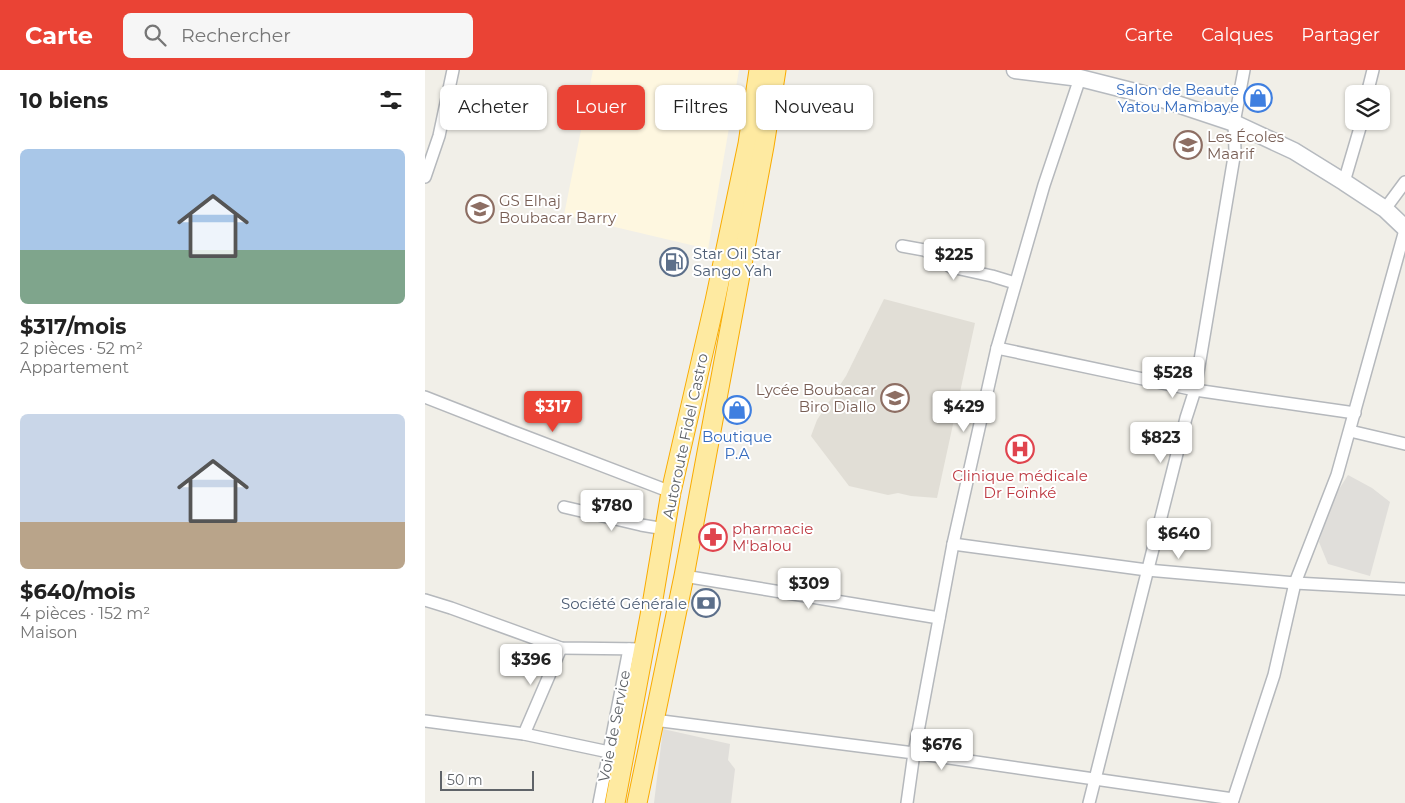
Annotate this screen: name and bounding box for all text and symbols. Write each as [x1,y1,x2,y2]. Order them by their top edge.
search box [123,13,473,58]
text: Carte [25,21,93,50]
icon: search [141,21,169,49]
text: Rechercher [181,24,291,47]
text: Carte [1125,24,1173,46]
text: Calques [1201,24,1273,46]
text: Partager [1301,24,1380,46]
place label: Salon de Beaute Yatou Mambaye [1116,80,1239,116]
shop icon: Salon de Beaute Yatou Mambaye [1243,83,1273,113]
chip: Acheter [440,85,547,130]
chip: Louer [557,85,645,130]
chip: Filtres [655,85,746,130]
chip: Nouveau [756,85,873,130]
map controls [1345,85,1390,130]
button: layers [1345,85,1390,130]
icon: filters [377,86,405,114]
text: 10 biens [20,88,108,113]
place label: Les Écoles Maarif [1207,127,1284,163]
school or university icon: Les Écoles Maarif [1173,130,1203,160]
icon: home [168,181,258,271]
place label: GS Elhaj Boubacar Barry [499,191,617,227]
school or university icon: GS Elhaj Boubacar Barry [465,194,495,224]
pin: $225 [924,238,984,281]
place label: Star Oil Star Sango Yah [693,244,781,280]
text: $225 [935,245,973,264]
fuel station icon: Star Oil Star Sango Yah [659,247,689,277]
text: $317/mois [20,314,126,339]
text: 2 pièces · 52 m² [20,339,143,358]
street label: Autoroute Fidel Castro [658,351,712,521]
pin: $528 [1143,356,1203,399]
text: Appartement [20,358,129,377]
text: $528 [1153,363,1193,382]
place label: Lycée Boubacar Biro Diallo [756,380,876,416]
school or university icon: Lycée Boubacar Biro Diallo [880,383,910,413]
pin: $317 [523,390,583,433]
pin: $429 [934,390,994,433]
shop icon: Boutique P.A [722,395,752,425]
text: $317 [535,397,571,416]
text: $429 [943,397,985,416]
pin: $823 [1131,422,1191,464]
place label: Boutique P.A [702,427,772,463]
text: $823 [1141,428,1181,447]
hospital icon: Clinique médicale Dr Foïnké [1005,434,1035,464]
icon: home [168,446,258,536]
place label: Clinique médicale Dr Foïnké [952,466,1088,502]
pin: $780 [582,490,642,532]
text: $780 [591,496,633,515]
pin: $640 [1149,518,1209,560]
place label: pharmacie M'balou [732,519,813,555]
pharmacy icon: pharmacie M'balou [698,522,728,552]
text: $640 [1158,524,1200,543]
pin: $309 [779,568,839,610]
text: $309 [789,574,829,593]
text: $640/mois [20,579,135,604]
bank icon: Société Générale [691,588,721,618]
place label: Société Générale [561,594,687,613]
text: 4 pièces · 152 m² [20,604,150,623]
text: Maison [20,623,78,642]
pin: $396 [501,644,561,686]
text: $396 [511,650,551,669]
street label: Voie de Service [594,669,634,783]
pin: $676 [912,728,972,771]
text: $676 [922,735,962,754]
scale bar [440,768,534,791]
text: 50 m [447,771,483,789]

